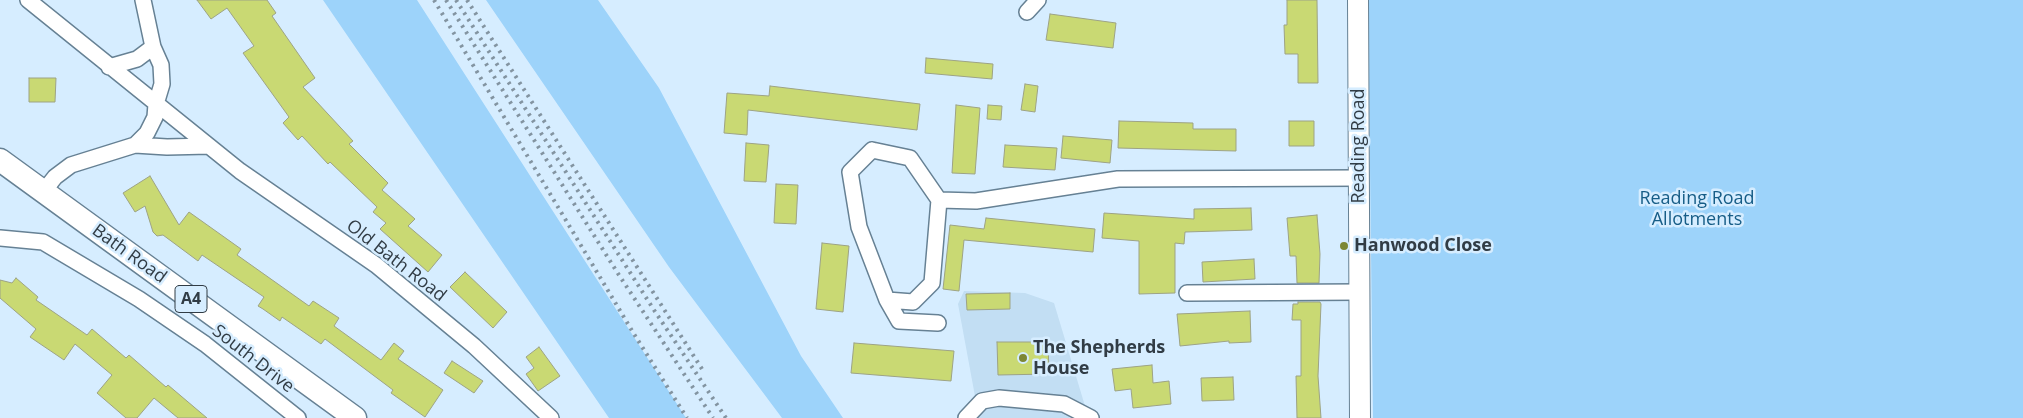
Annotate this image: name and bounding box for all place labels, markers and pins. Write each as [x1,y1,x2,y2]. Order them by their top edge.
place label: Hanwood Close [1354,235,1492,257]
marker: Hanwood Close [1338,240,1350,252]
place label: The Shepherds House [1033,337,1165,379]
marker: The Shepherds House [1017,352,1029,364]

